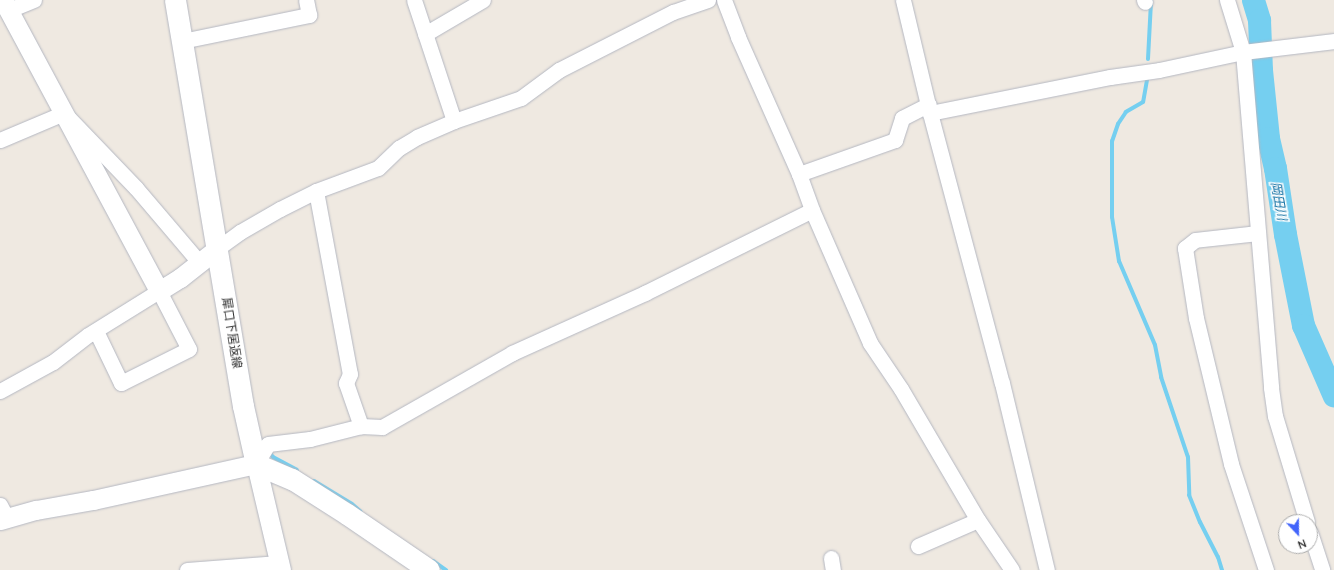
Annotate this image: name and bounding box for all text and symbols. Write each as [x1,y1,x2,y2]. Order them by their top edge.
water label: 岡田川 [1268,180,1290,222]
street label: 犀口下居返線 [219,296,245,370]
north arrow [1278,514,1318,554]
text: N [1296,536,1308,552]

